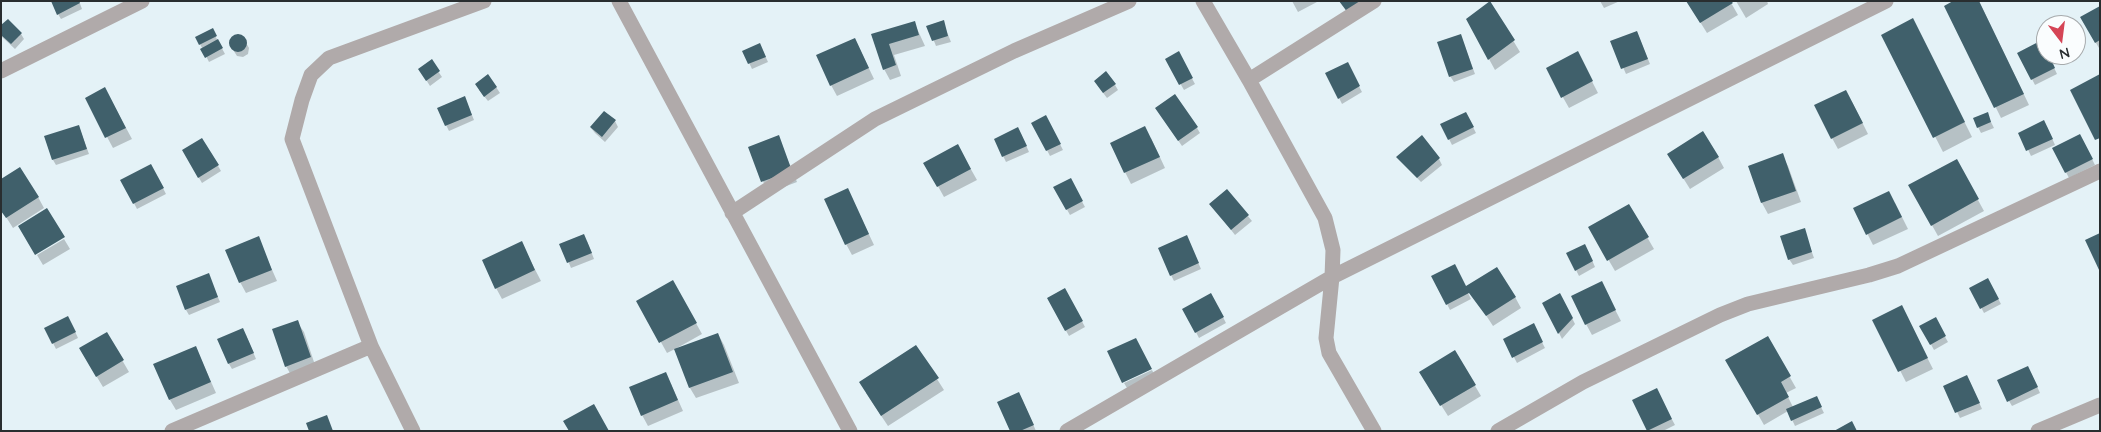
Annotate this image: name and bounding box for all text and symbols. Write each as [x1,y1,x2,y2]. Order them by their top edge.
north arrow [2036,15,2086,65]
text: N [2057,43,2072,64]

